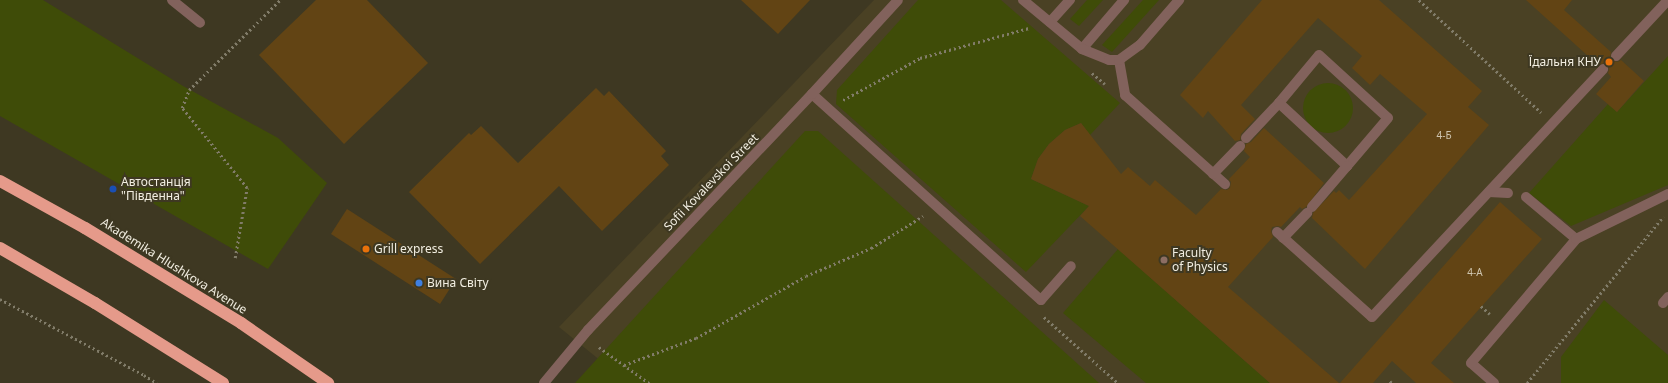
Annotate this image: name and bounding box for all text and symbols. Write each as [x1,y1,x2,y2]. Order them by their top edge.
place label: Їдальня КНУ [1529,55,1601,69]
marker: Їдальня КНУ [1604,57,1614,67]
street label: Sofii Kovalevskoi Street [661,130,761,234]
house number: 4-Б [1436,130,1452,142]
place label: Автостанція "Південна" [121,175,191,203]
marker: Автостанція "Південна" [108,184,118,194]
street label: Akademika Hlushkova Avenue [98,215,250,317]
place label: Grill express [374,242,443,256]
marker: Grill express [361,244,371,254]
place label: Faculty of Physics [1172,246,1228,274]
marker: Faculty of Physics [1159,255,1169,265]
house number: 4-А [1467,267,1483,279]
place label: Вина Світу [427,276,489,290]
marker: Вина Світу [414,278,424,288]

